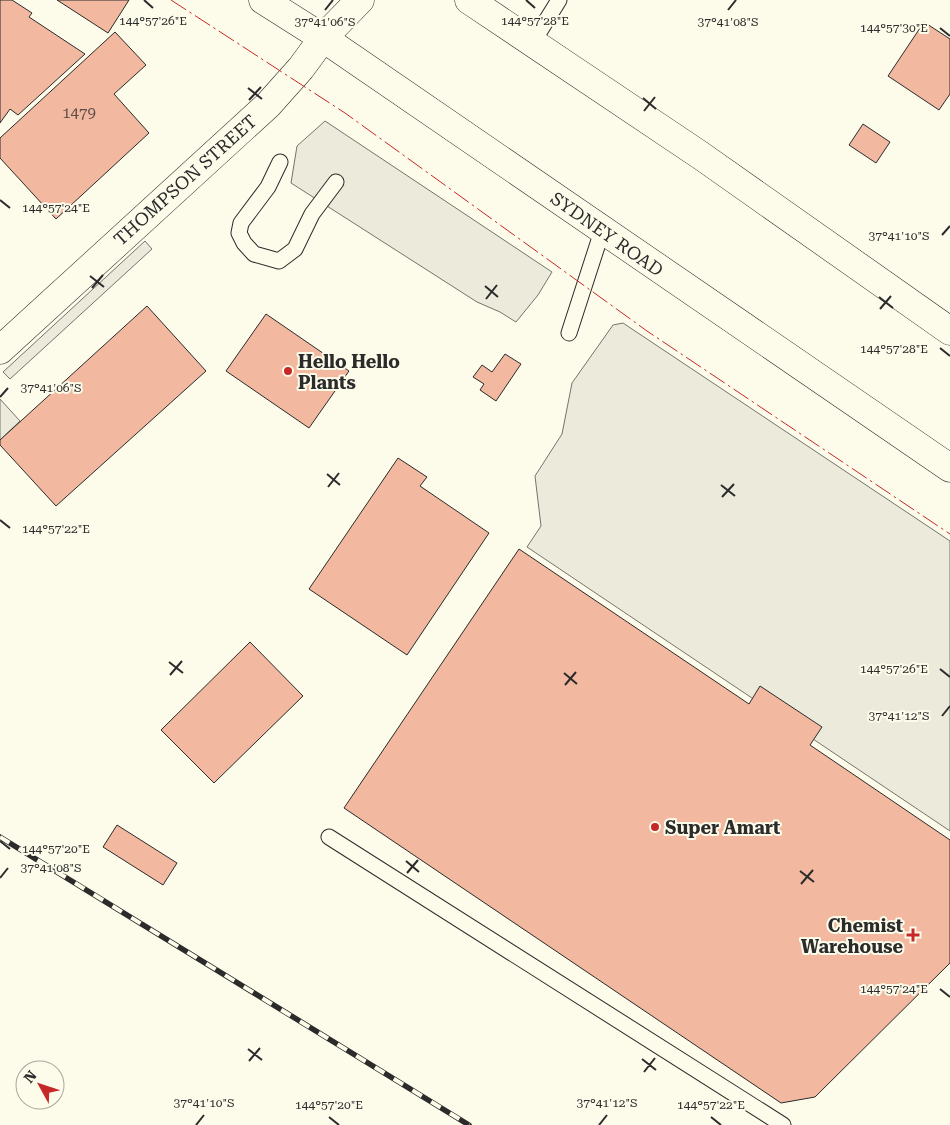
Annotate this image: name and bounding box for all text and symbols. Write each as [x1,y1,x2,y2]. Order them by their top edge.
text: 144°57'26"E [119,14,187,28]
text: 144°57'28"E [501,14,569,28]
text: 37°41'06"S [295,15,355,29]
text: 37°41'08"S [698,15,758,29]
text: 144°57'30"E [860,21,928,35]
house number: 1479 [62,104,96,122]
street label: THOMPSON STREET [109,110,261,250]
street label: SYDNEY ROAD [547,187,667,281]
text: 144°57'24"E [22,201,90,215]
text: 37°41'10"S [869,229,929,243]
text: 144°57'28"E [860,342,928,356]
place label: Hello Hello Plants [298,351,400,393]
marker: Hello Hello Plants [282,365,294,377]
text: 37°41'06"S [21,381,81,395]
text: 144°57'22"E [22,522,90,536]
text: 144°57'26"E [860,662,928,676]
text: 37°41'12"S [869,709,929,723]
place label: Super Amart [665,817,780,838]
marker: Super Amart [649,821,661,833]
text: 144°57'20"E [22,842,90,856]
text: 37°41'08"S [21,861,81,875]
place label: Chemist Warehouse [801,915,903,957]
marker: Chemist Warehouse [907,929,919,941]
text: 144°57'24"E [860,982,928,996]
north arrow [15,1060,65,1110]
text: N [20,1067,40,1086]
text: 37°41'10"S [174,1096,234,1110]
text: 37°41'12"S [577,1096,637,1110]
text: 144°57'20"E [295,1098,363,1112]
text: 144°57'22"E [677,1098,745,1112]

